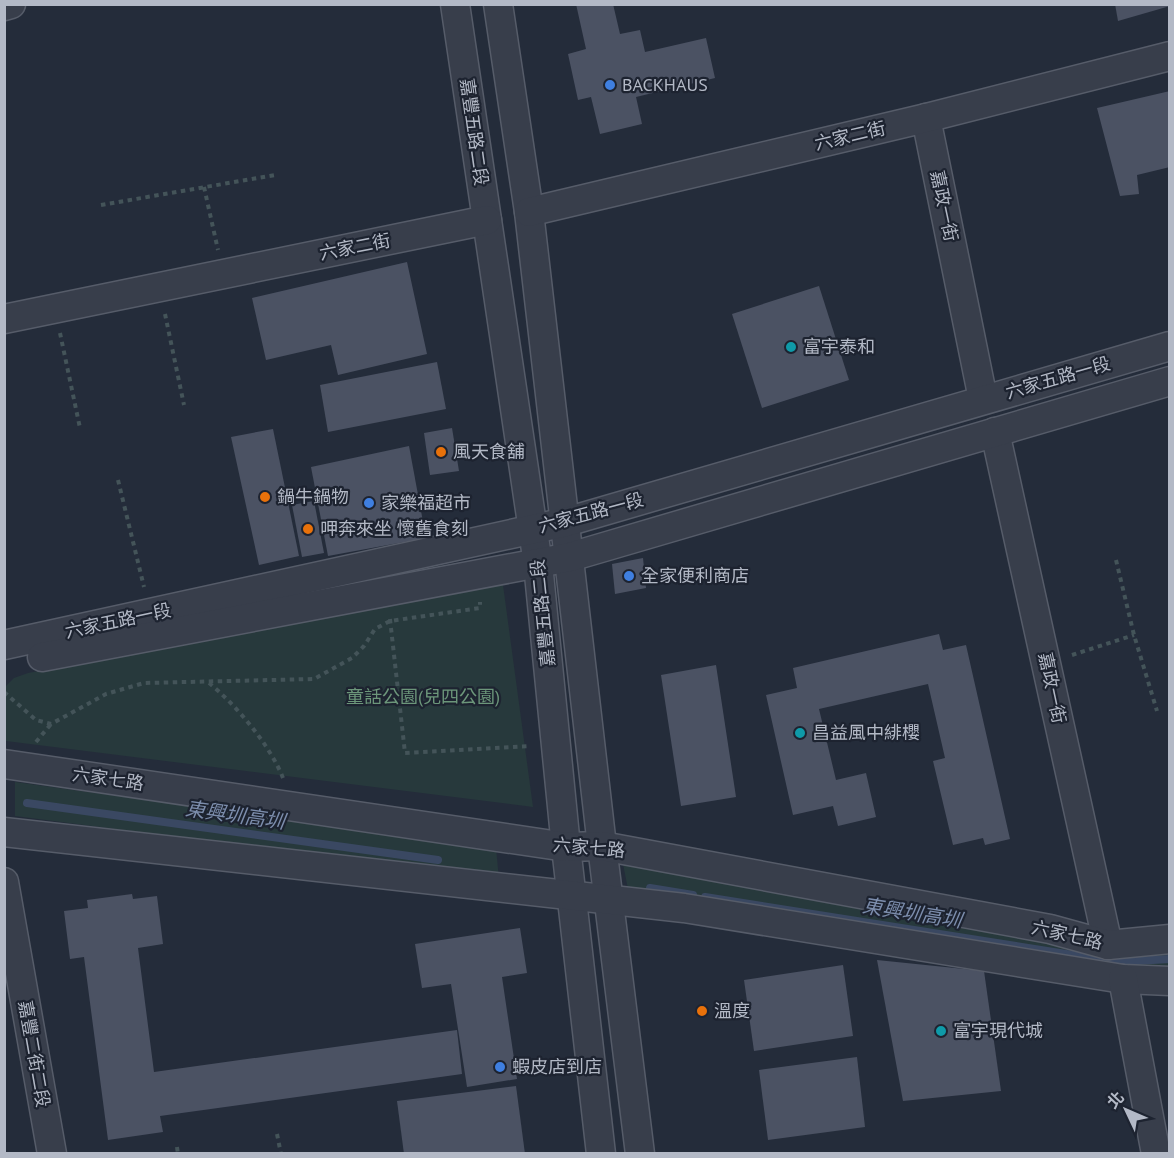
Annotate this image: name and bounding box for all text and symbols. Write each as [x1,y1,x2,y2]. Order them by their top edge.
place label: BACKHAUS [622,73,708,96]
street label: 嘉豐五路二段 [456,77,493,187]
marker: BACKHAUS [603,78,617,92]
street label: 六家二街 [812,116,888,155]
street label: 嘉政一街 [926,168,963,244]
street label: 六家二街 [317,228,392,265]
place label: 富宇泰和 [803,335,875,358]
marker: 富宇泰和 [784,340,798,354]
street label: 六家五路一段 [1003,352,1113,403]
place label: 風天食舖 [453,440,525,463]
marker: 風天食舖 [434,445,448,459]
place label: 鍋牛鍋物 [277,485,349,508]
street label: 六家五路一段 [536,487,646,538]
marker: 鍋牛鍋物 [258,490,272,504]
place label: 家樂福超市 [381,491,471,514]
marker: 家樂福超市 [362,496,376,510]
place label: 呷奔來坐 懷舊食刻 [320,517,469,540]
marker: 呷奔來坐 懷舊食刻 [301,522,315,536]
street label: 嘉豐五路二段 [525,558,560,668]
place label: 全家便利商店 [641,564,749,587]
marker: 全家便利商店 [622,569,636,583]
street label: 六家五路一段 [63,598,173,643]
street label: 嘉政一街 [1034,650,1071,726]
park label: 童話公園(兒四公園) [346,685,500,708]
place label: 昌益風中緋櫻 [812,721,920,744]
marker: 昌益風中緋櫻 [793,726,807,740]
street label: 六家七路 [71,762,145,795]
water label: 東興圳高圳 [184,795,289,835]
street label: 六家七路 [552,833,626,862]
water label: 東興圳高圳 [861,892,966,934]
street label: 六家七路 [1029,915,1105,954]
street label: 嘉豐二街二段 [14,999,55,1109]
place label: 溫度 [714,999,750,1022]
marker: 溫度 [695,1004,709,1018]
place label: 富宇現代城 [953,1019,1043,1042]
marker: 富宇現代城 [934,1024,948,1038]
place label: 蝦皮店到店 [512,1055,602,1078]
marker: 蝦皮店到店 [493,1060,507,1074]
north arrow [1096,1080,1156,1140]
text: 北 [1102,1087,1128,1112]

